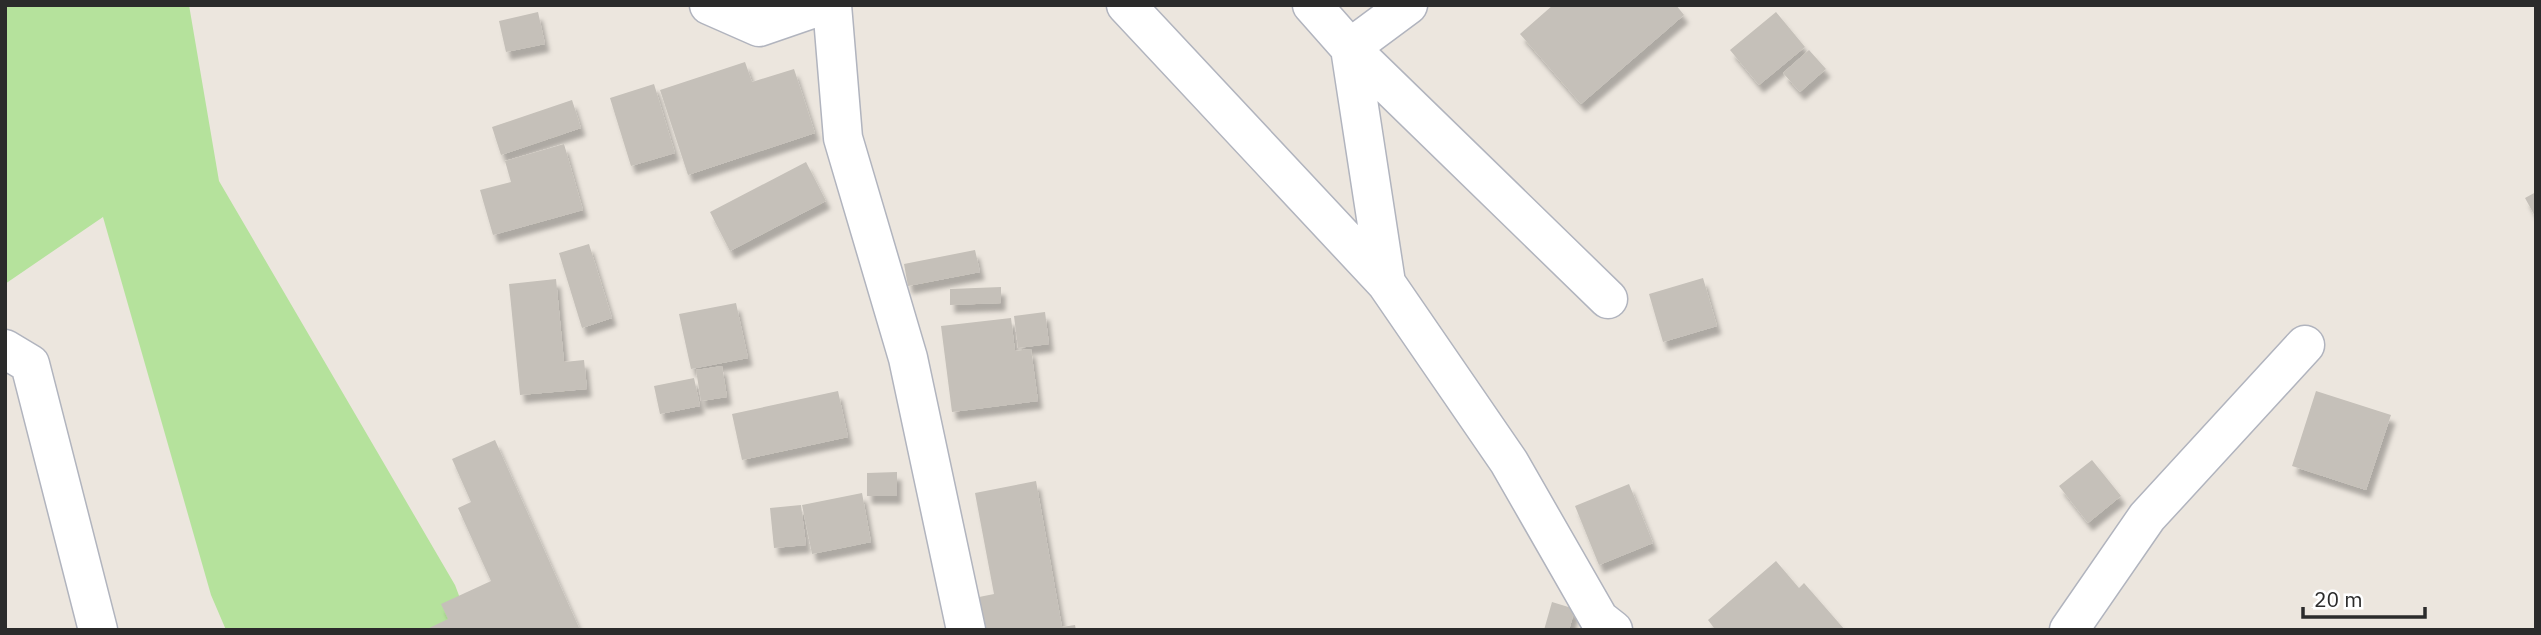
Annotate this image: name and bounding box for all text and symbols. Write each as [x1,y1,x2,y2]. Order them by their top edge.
scale bar [2303,576,2426,620]
text: 20 m [2314,585,2363,613]

